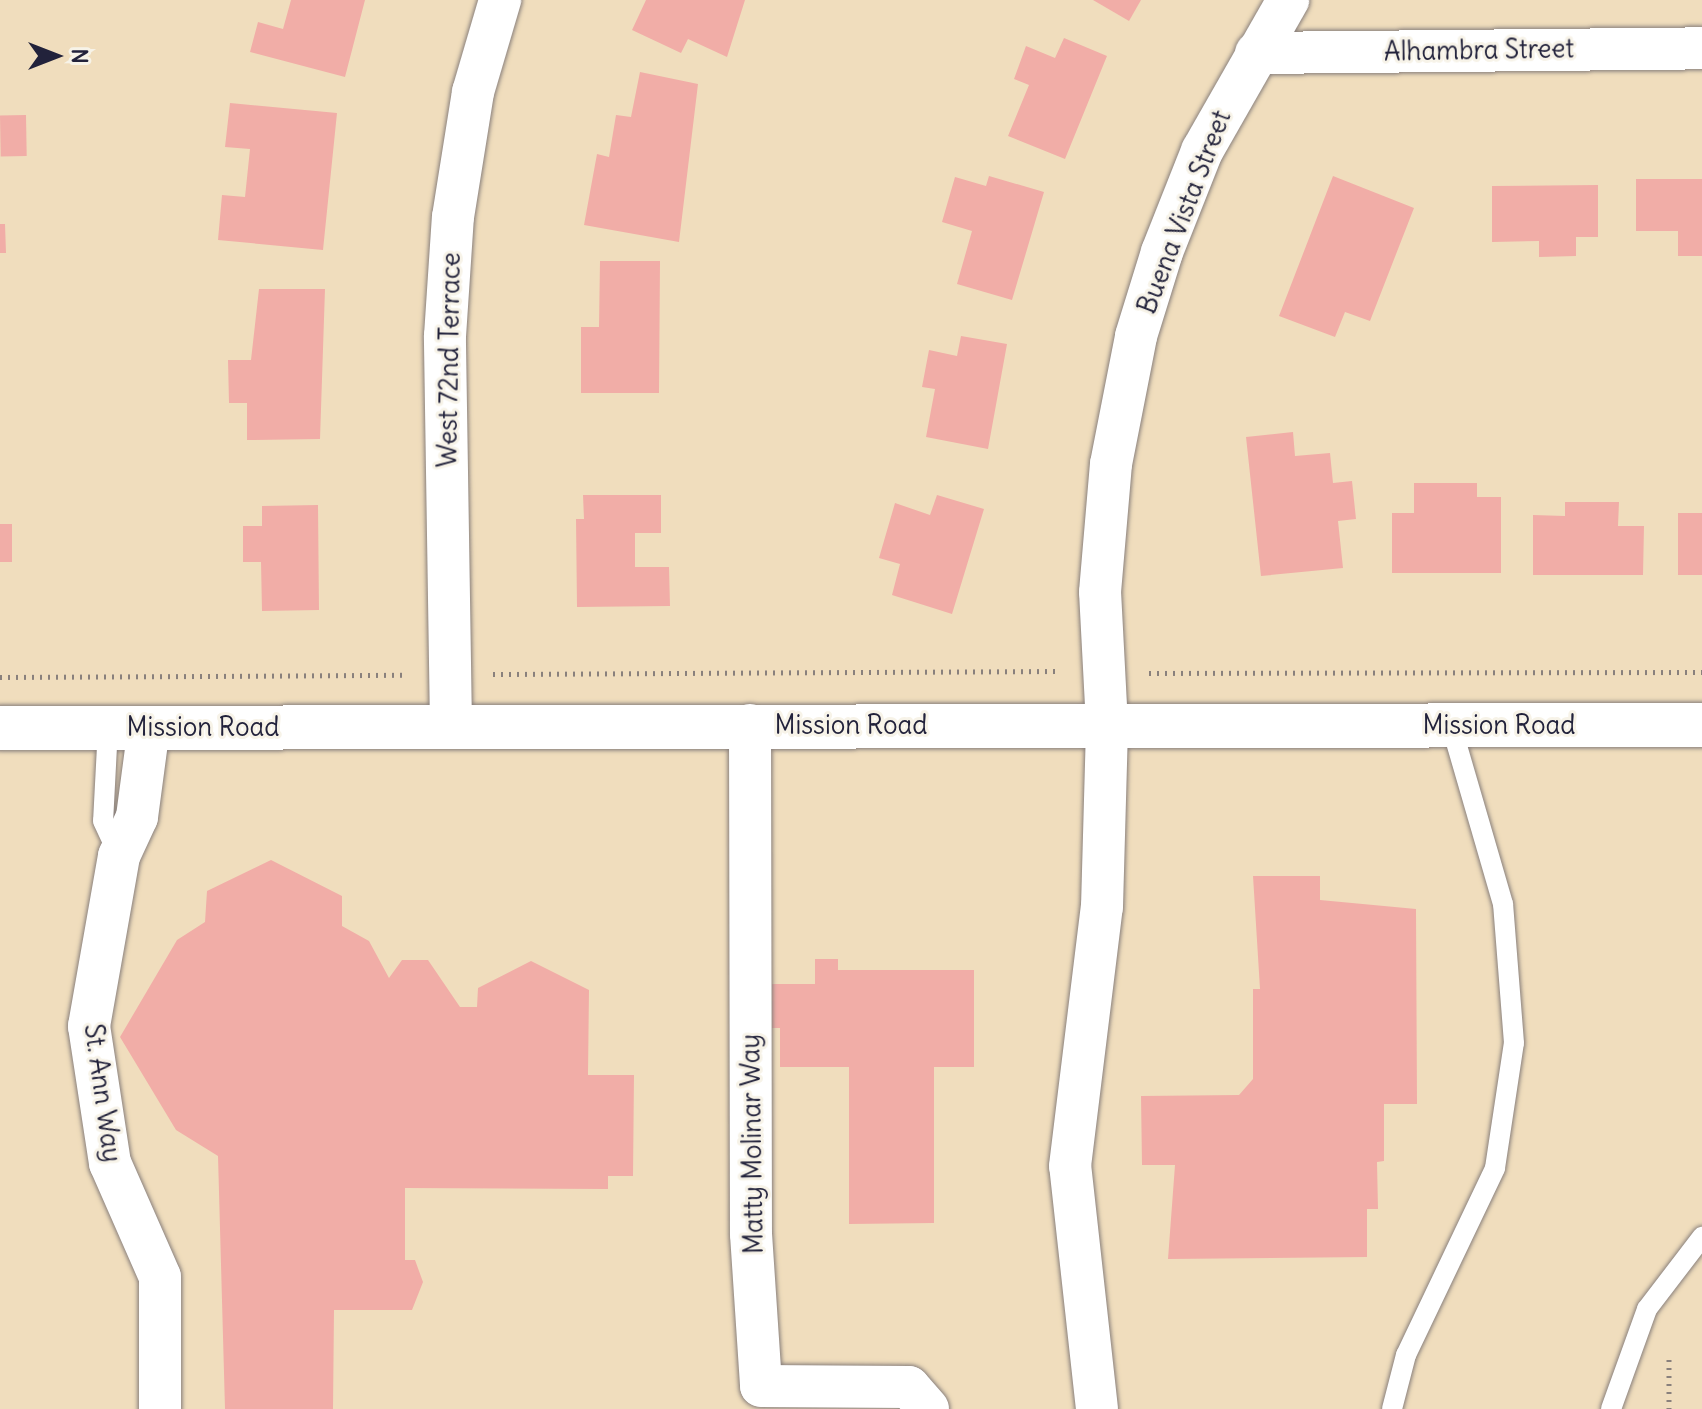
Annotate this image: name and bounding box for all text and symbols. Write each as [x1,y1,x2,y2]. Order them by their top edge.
north arrow [16,16,96,96]
street label: Alhambra Street [1384,33,1574,67]
text: N [66,48,94,64]
street label: Buena Vista Street [1131,106,1237,318]
street label: West 72nd Terrace [432,252,466,468]
street label: Mission Road [774,709,928,741]
street label: Mission Road [1422,709,1576,741]
street label: Mission Road [126,711,280,743]
street label: St. Ann Way [78,1022,128,1164]
street label: Matty Molinar Way [734,1034,770,1254]

